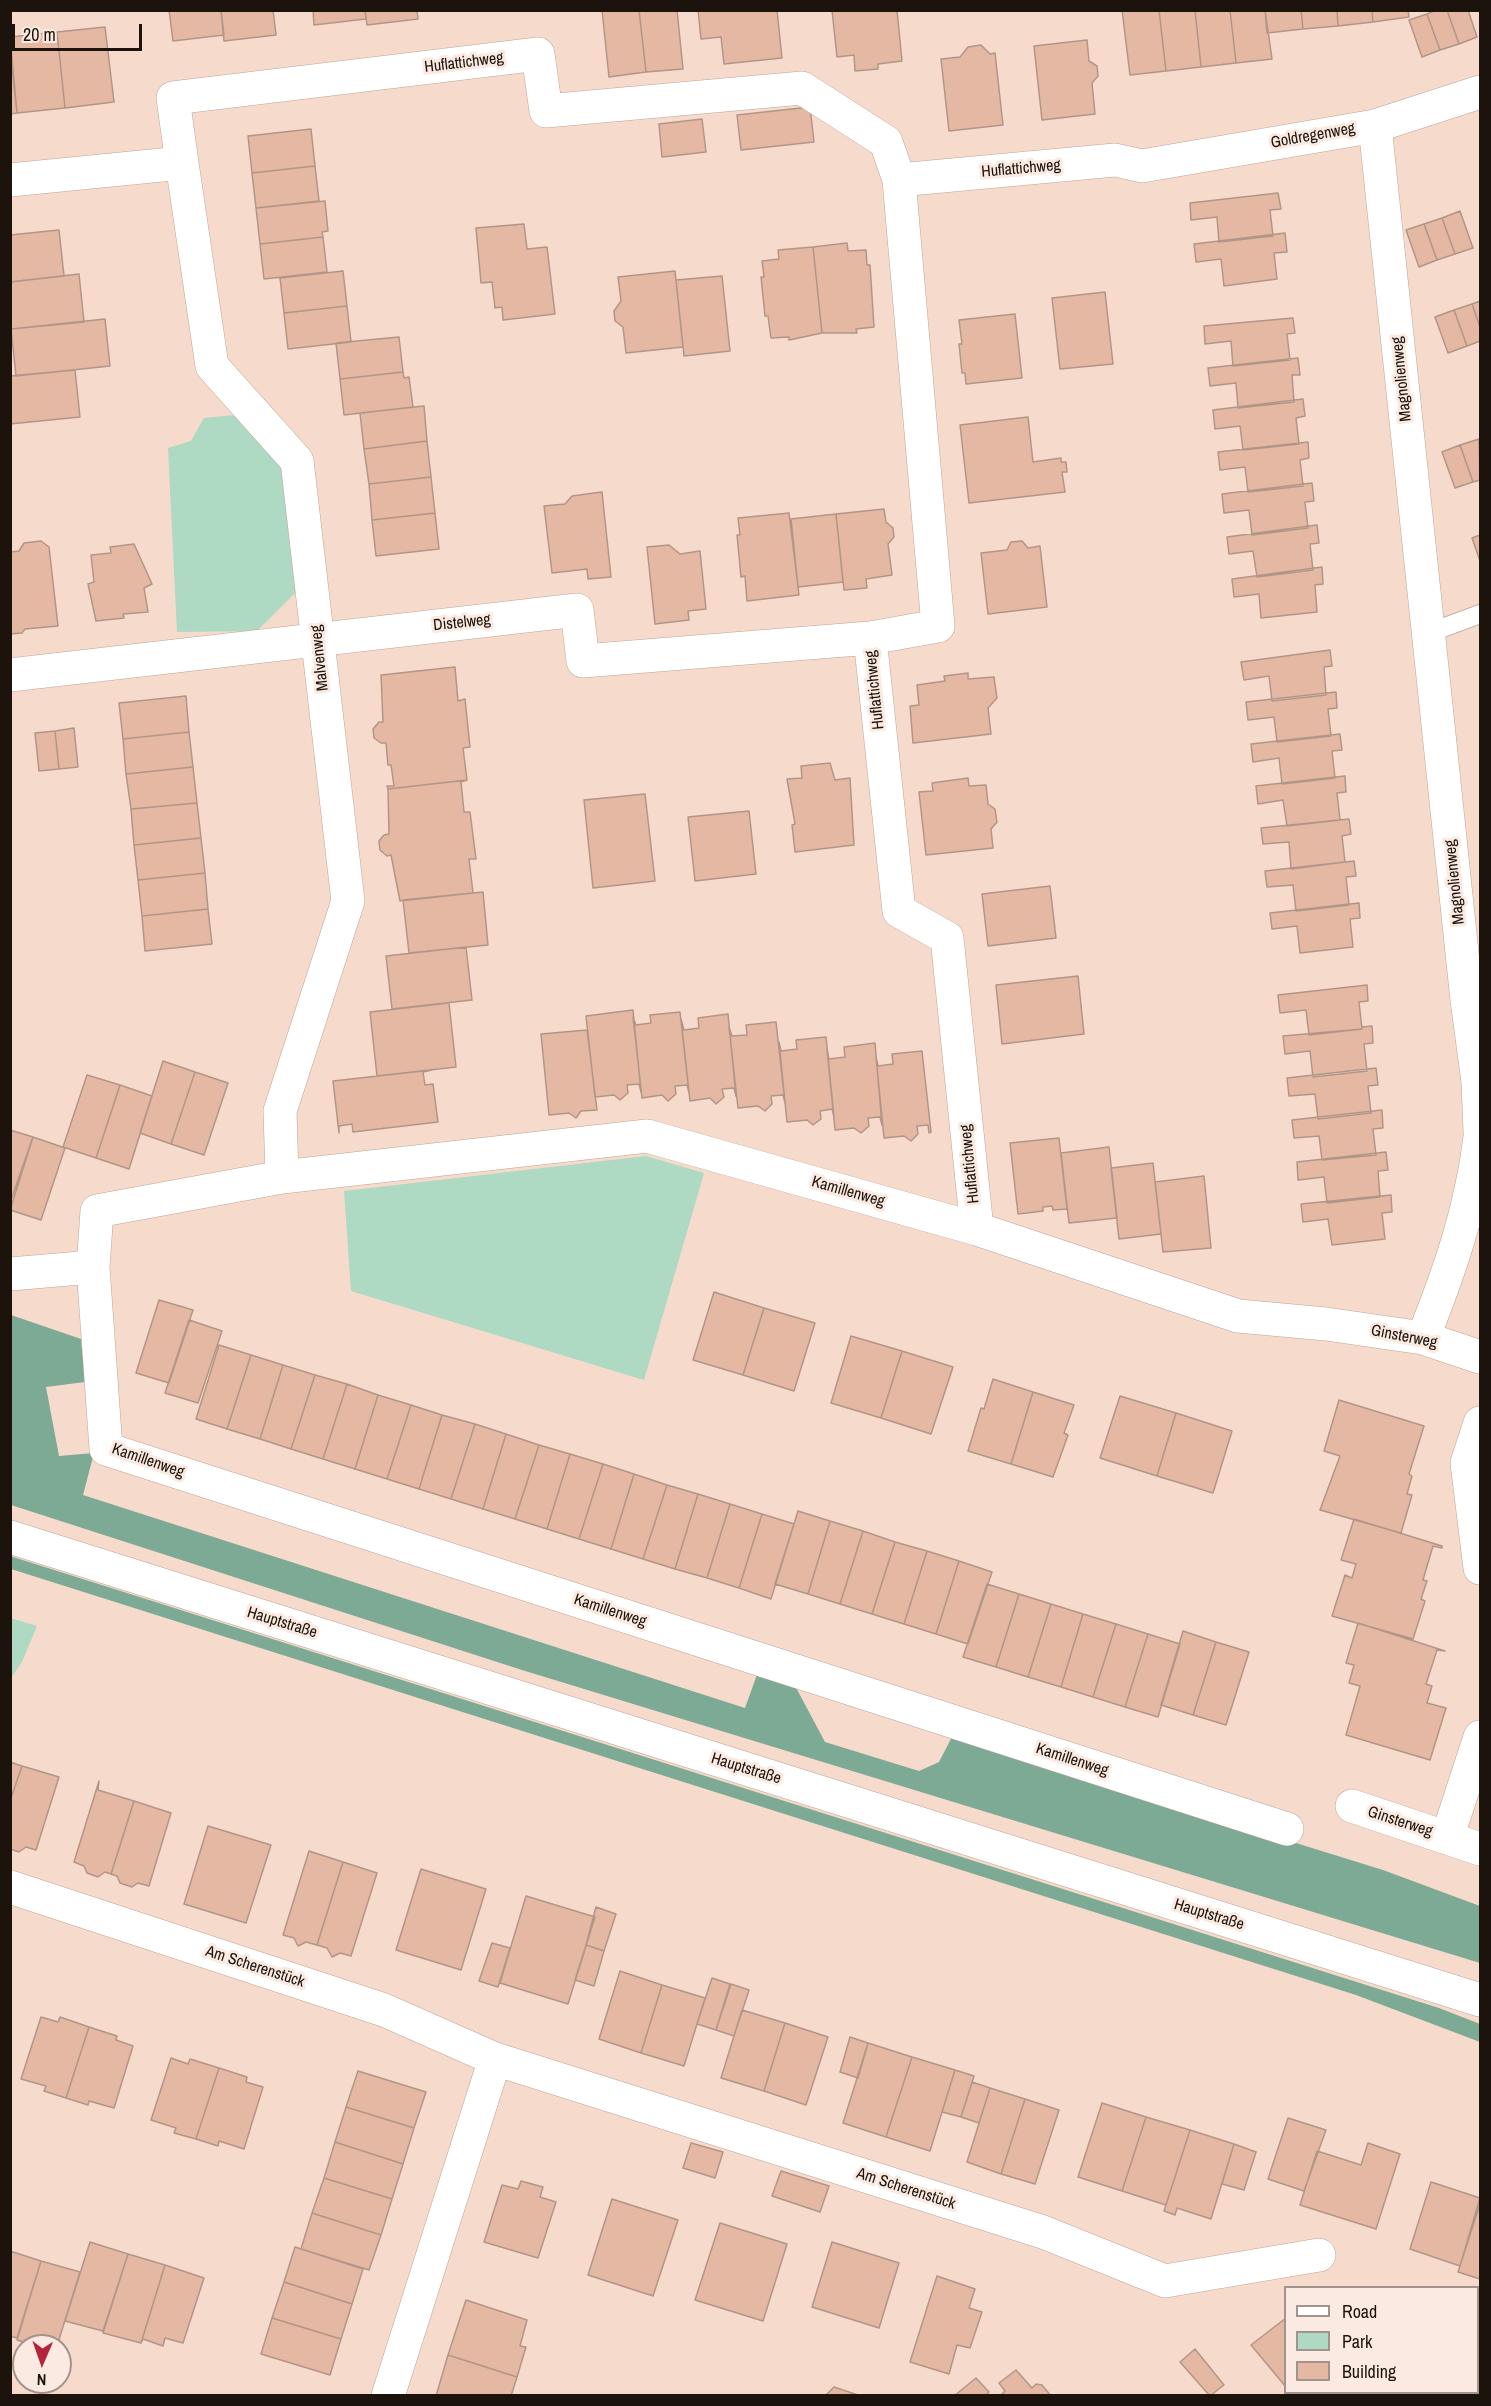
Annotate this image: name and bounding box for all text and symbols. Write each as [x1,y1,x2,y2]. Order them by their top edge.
scale bar [15,12,146,50]
text: 20 m [23,22,56,47]
street label: Huflattichweg [423,49,505,77]
street label: Goldregenweg [1269,119,1357,153]
street label: Huflattichweg [981,156,1061,182]
street label: Magnolienweg [1388,336,1416,422]
street label: Distelweg [432,610,492,636]
street label: Malvenweg [307,624,333,692]
street label: Huflattichweg [861,649,889,731]
street label: Magnolienweg [1441,839,1469,925]
street label: Huflattichweg [956,1123,984,1205]
street label: Kamillenweg [809,1172,887,1212]
street label: Ginsterweg [1369,1321,1439,1353]
street label: Kamillenweg [109,1440,187,1482]
street label: Kamillenweg [571,1590,649,1632]
street label: Hauptstraße [245,1603,319,1643]
street label: Kamillenweg [1033,1739,1111,1781]
street label: Hauptstraße [709,1749,783,1789]
street label: Ginsterweg [1365,1803,1435,1841]
street label: Hauptstraße [1172,1895,1246,1935]
street label: Am Scherenstück [203,1942,307,1992]
street label: Am Scherenstück [854,2164,958,2214]
legend [1284,2286,1479,2394]
text: Road [1342,2299,1377,2324]
text: Park [1342,2329,1372,2354]
north arrow [12,2334,72,2394]
text: Building [1342,2359,1396,2384]
text: N [36,2369,47,2391]

